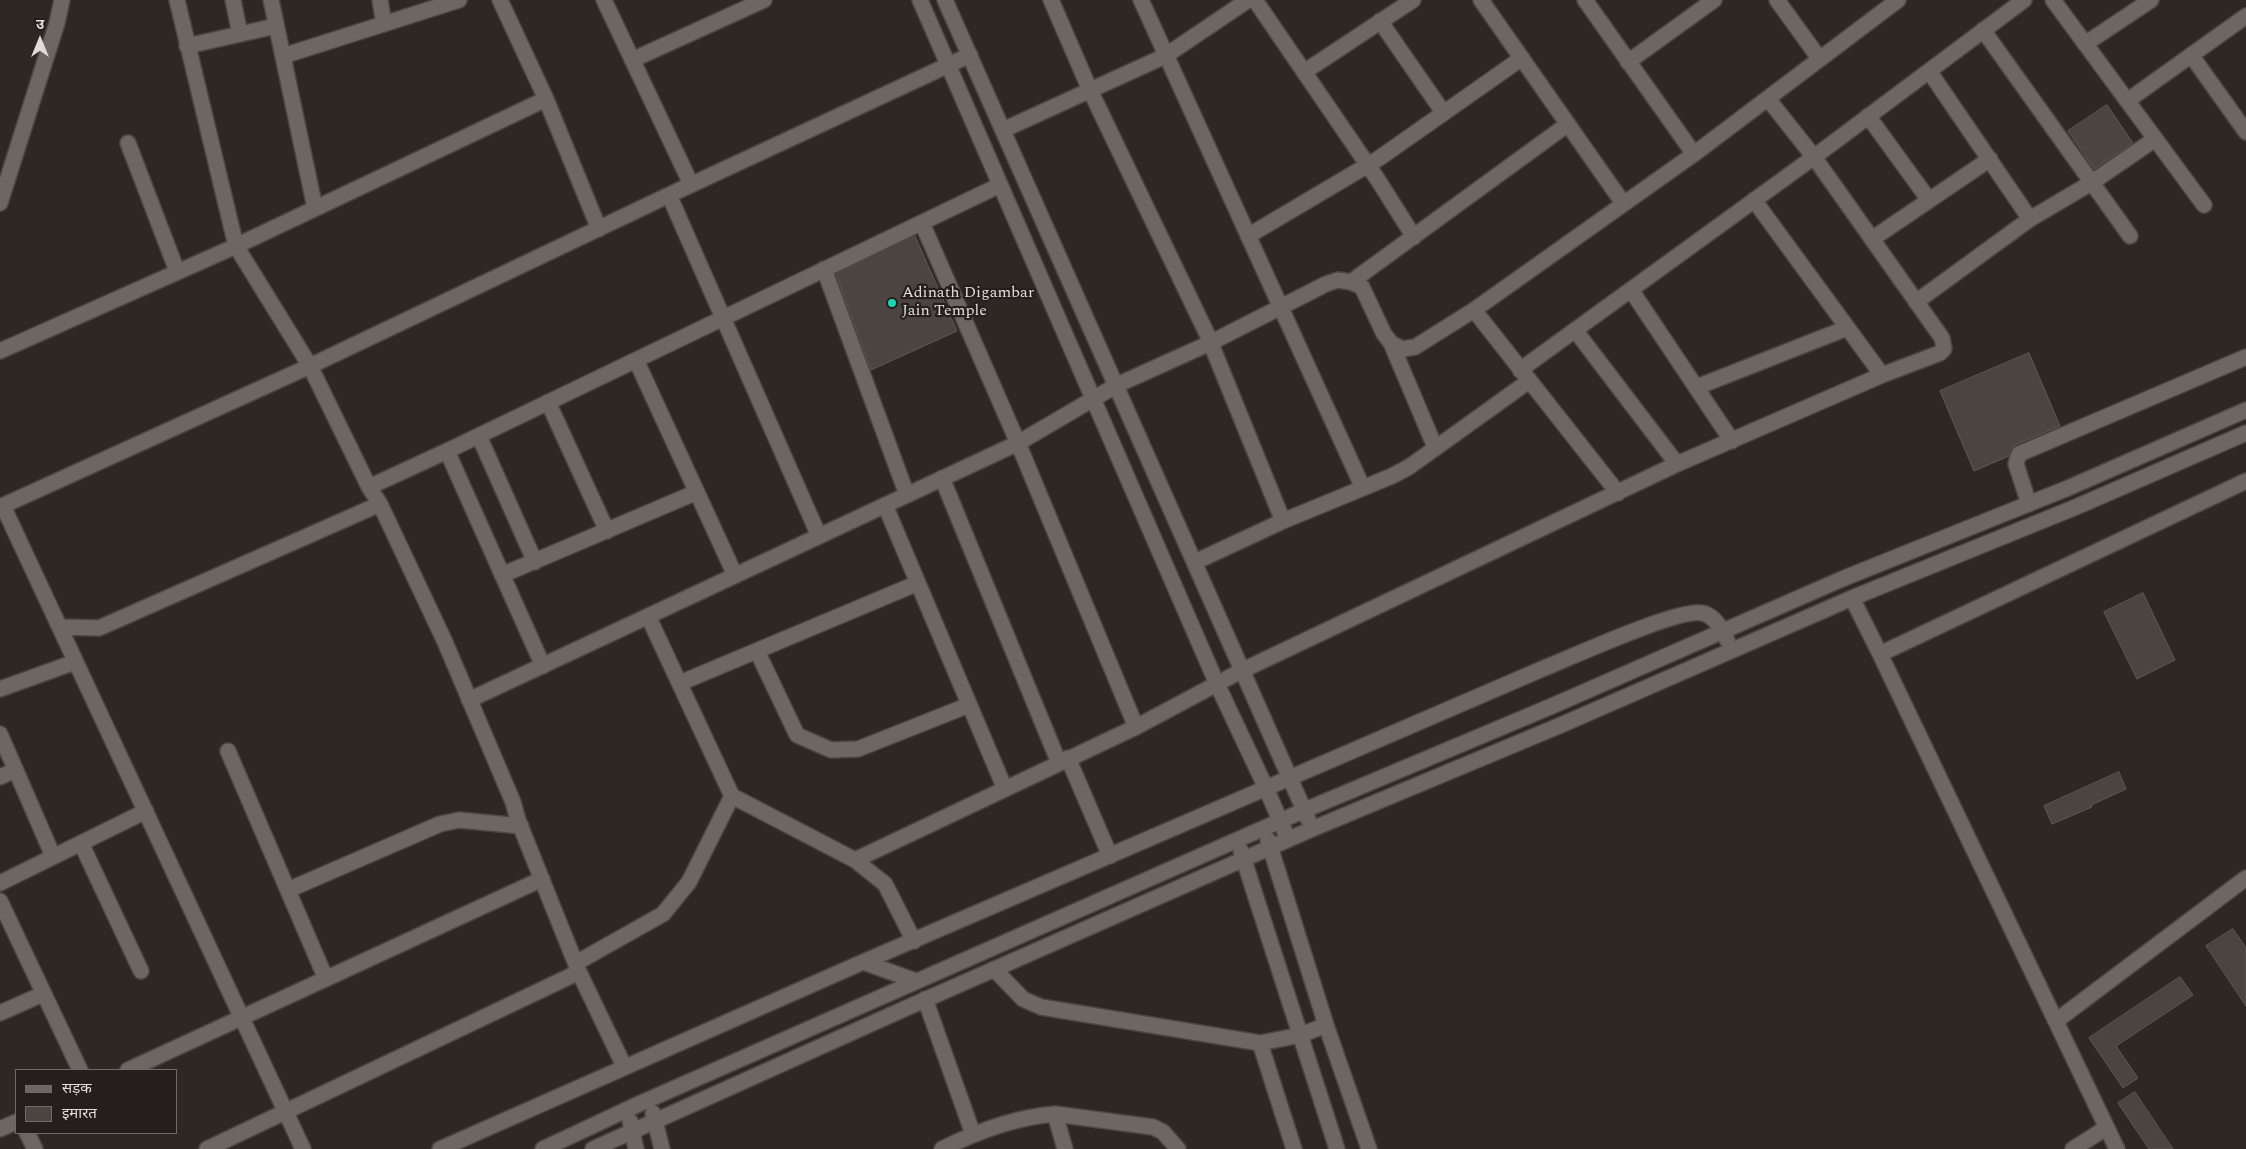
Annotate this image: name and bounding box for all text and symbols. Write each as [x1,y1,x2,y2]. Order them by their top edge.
text: उ [36,14,44,35]
north arrow [15,15,65,65]
place label: Adinath Digambar Jain Temple [902,284,1034,322]
marker: Adinath Digambar Jain Temple [886,297,898,309]
legend [15,1069,178,1134]
text: सड़क [62,1077,92,1100]
text: इमारत [62,1102,97,1125]

